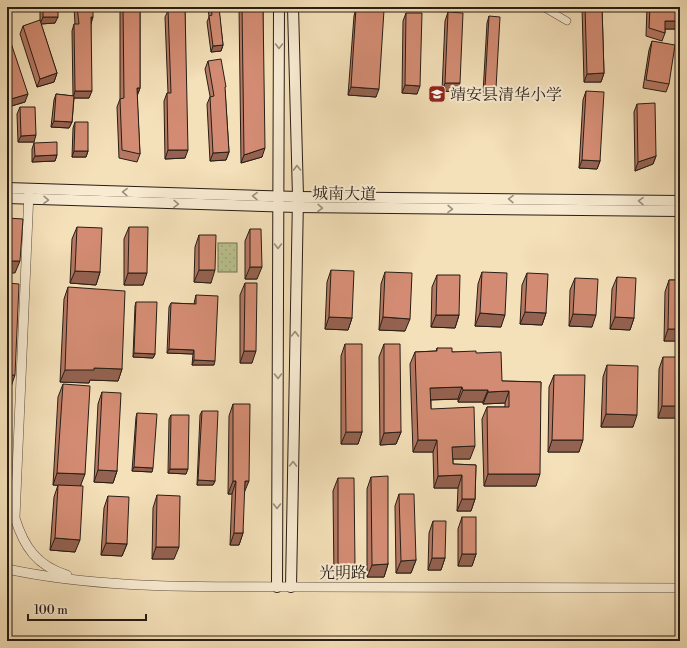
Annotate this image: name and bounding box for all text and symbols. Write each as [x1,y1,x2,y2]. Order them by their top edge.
one-way arrow [275,43,283,49]
school or university icon: 靖安县清华小学 [427,84,447,104]
place label: 靖安县清华小学 [450,85,562,105]
one-way arrow [293,165,301,171]
street label: 城南大道 [312,183,376,205]
one-way arrow [122,188,128,196]
one-way arrow [252,192,258,200]
one-way arrow [43,195,49,204]
one-way arrow [508,195,514,203]
one-way arrow [638,197,644,205]
one-way arrow [173,199,179,208]
one-way arrow [317,203,323,212]
one-way arrow [447,205,453,213]
one-way arrow [274,243,282,249]
one-way arrow [291,331,299,337]
one-way arrow [273,373,282,379]
one-way arrow [289,461,297,467]
one-way arrow [273,503,281,509]
street label: 光明路 [319,563,367,583]
scale bar [28,596,146,622]
text: 100 m [34,603,68,618]

